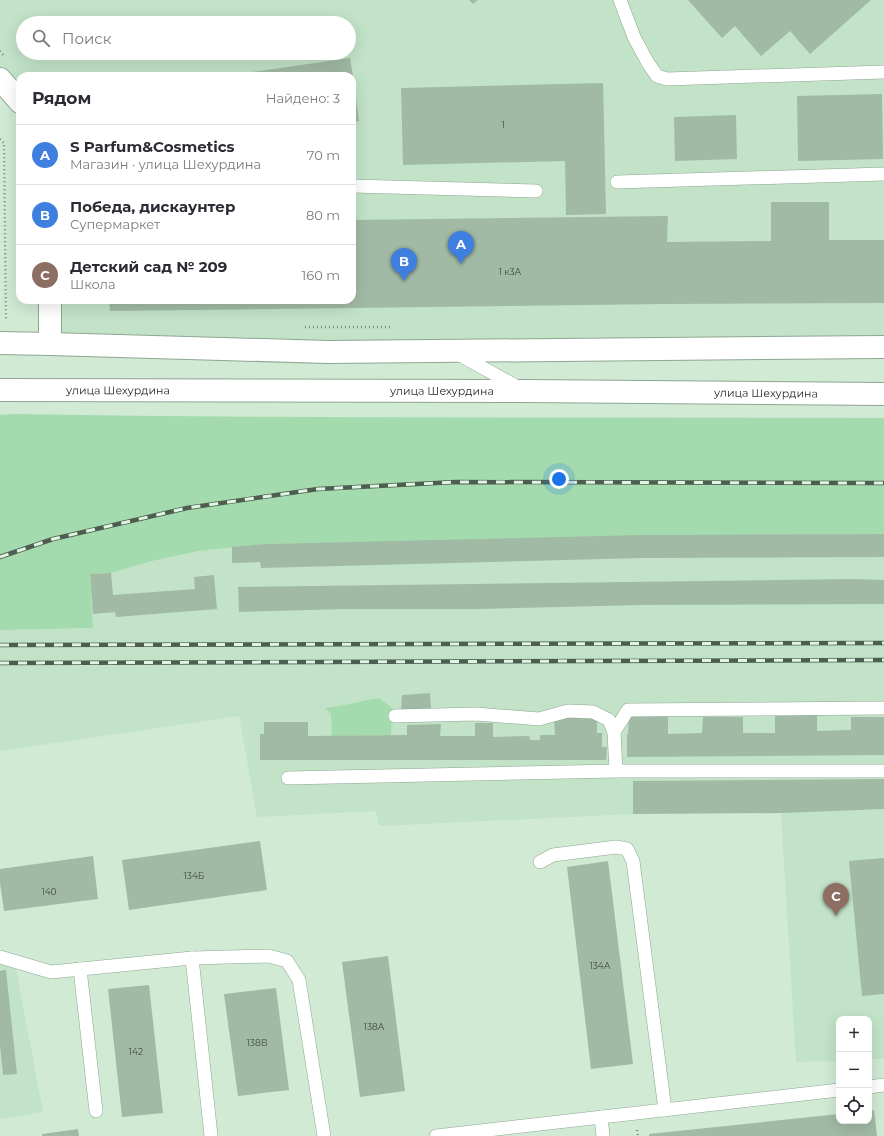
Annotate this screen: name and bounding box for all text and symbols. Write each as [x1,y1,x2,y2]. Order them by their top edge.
search box [16,16,356,60]
icon: search [30,27,52,49]
text: Поиск [62,29,111,48]
text: Рядом [32,88,91,108]
text: Найдено: 3 [266,90,340,106]
house number: 1 [501,119,505,130]
text: S Parfum&Cosmetics [70,137,235,156]
text: A [40,147,50,163]
text: 70 m [307,147,340,163]
text: Магазин · улица Шехурдина [70,156,261,172]
text: Победа, дискаунтер [70,197,235,216]
text: B [40,207,50,223]
text: 80 m [306,207,340,223]
text: Супермаркет [70,216,160,232]
pin: A [448,231,474,264]
pin: B [391,248,417,281]
text: Детский сад № 209 [70,257,227,276]
house number: 1 к3А [499,266,522,277]
text: C [40,267,50,283]
text: 160 m [302,267,340,283]
text: Школа [70,276,116,292]
street label: улица Шехурдина [65,383,170,397]
street label: улица Шехурдина [389,384,494,398]
street label: улица Шехурдина [713,386,818,400]
your location [549,469,569,489]
house number: 134Б [184,870,205,881]
pin: C [823,883,849,916]
house number: 140 [41,886,57,897]
house number: 134А [590,960,611,971]
map controls [836,1016,872,1124]
button: + [836,1016,872,1052]
house number: 138А [364,1021,385,1032]
house number: 138В [247,1037,268,1048]
house number: 142 [129,1046,143,1057]
button: − [836,1052,872,1088]
button: locate [836,1088,872,1124]

